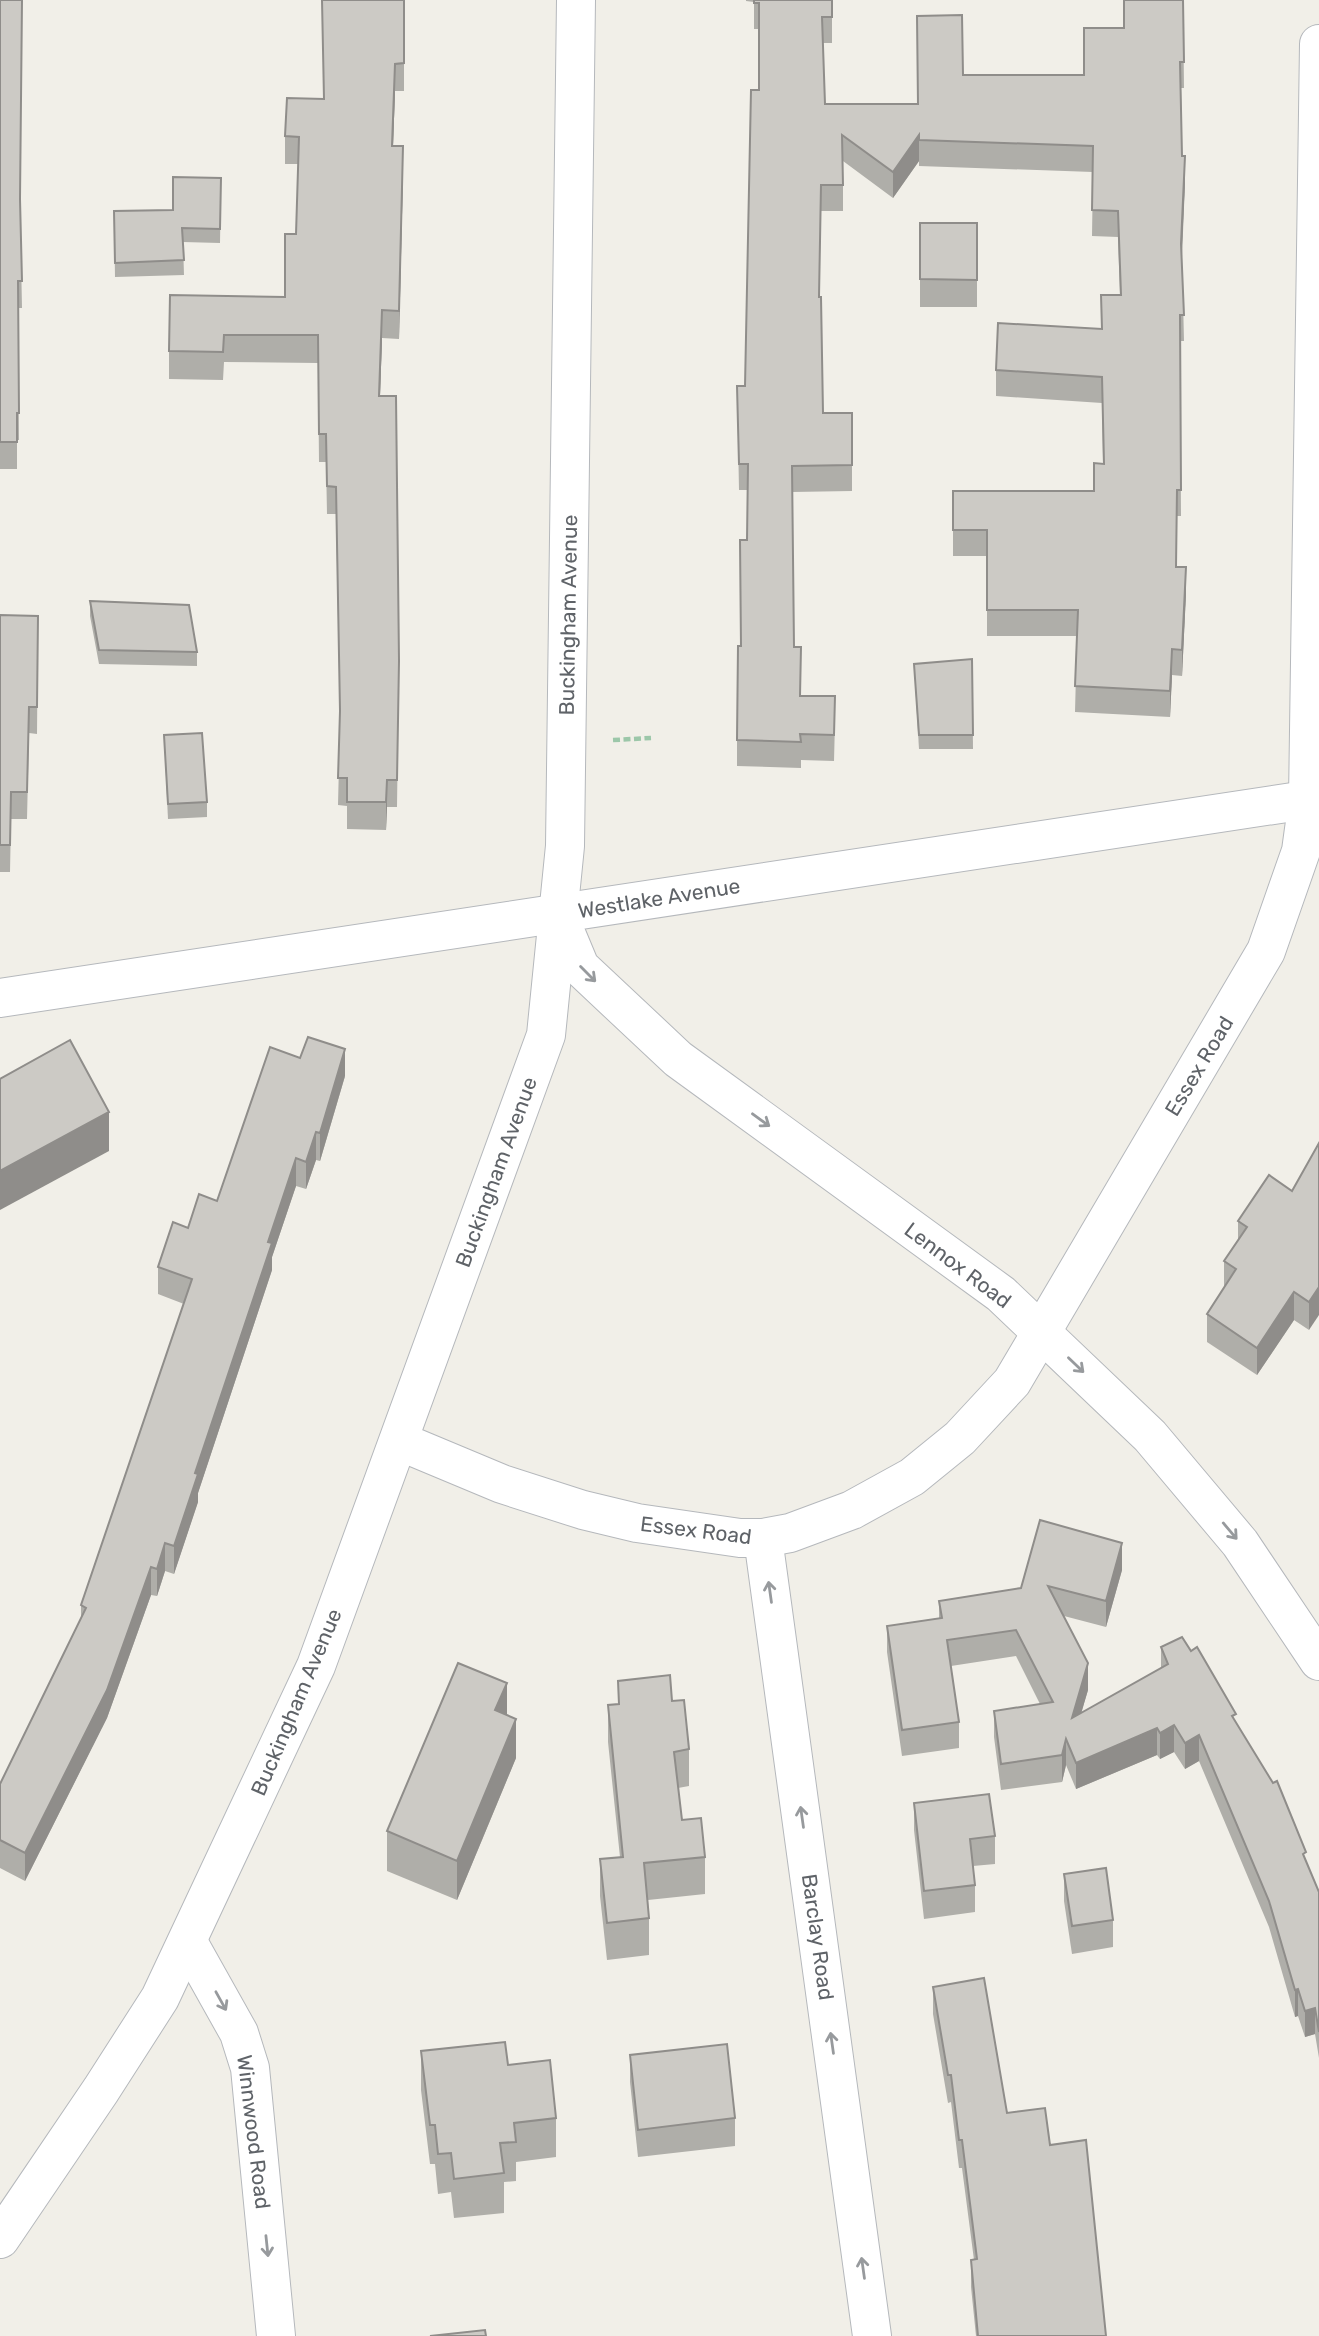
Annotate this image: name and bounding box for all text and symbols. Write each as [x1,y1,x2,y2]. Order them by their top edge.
street label: Buckingham Avenue [554,514,582,716]
street label: Westlake Avenue [576,873,742,923]
one-way arrow [579,965,596,982]
street label: Essex Road [1159,1012,1239,1120]
street label: Buckingham Avenue [450,1073,542,1271]
one-way arrow [751,1113,770,1127]
street label: Lennox Road [900,1217,1016,1313]
one-way arrow [1067,1356,1084,1373]
street label: Essex Road [639,1511,753,1549]
one-way arrow [1222,1522,1238,1540]
one-way arrow [764,1581,777,1604]
street label: Buckingham Avenue [245,1605,347,1799]
one-way arrow [795,1807,808,1829]
street label: Barclay Road [797,1872,839,2002]
one-way arrow [214,1991,228,2011]
one-way arrow [825,2032,838,2055]
street label: Winnwood Road [232,2053,276,2211]
one-way arrow [261,2235,274,2257]
one-way arrow [856,2258,869,2280]

